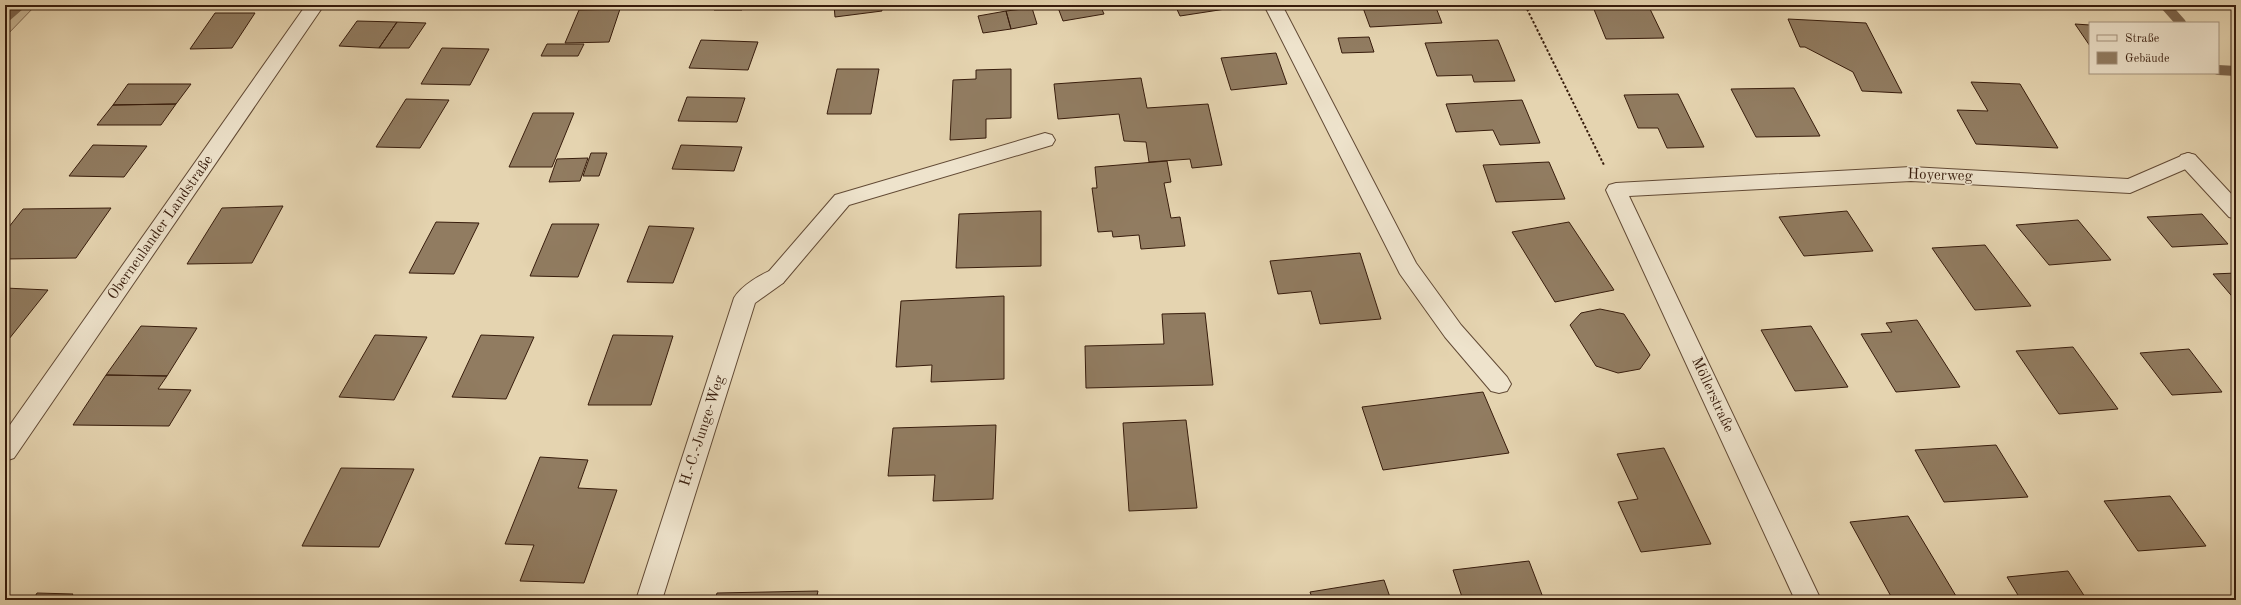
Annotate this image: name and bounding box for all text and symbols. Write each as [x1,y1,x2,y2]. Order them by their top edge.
legend [2089,22,2219,74]
text: Straße [2125,33,2160,45]
text: Gebäude [2125,53,2170,65]
street label: Oberneulander Landstraße [105,153,217,303]
street label: Hoyerweg [1907,167,1973,185]
street label: Möllerstraße [1688,355,1736,435]
street label: H.-C.-Junge-Weg [678,374,728,488]

